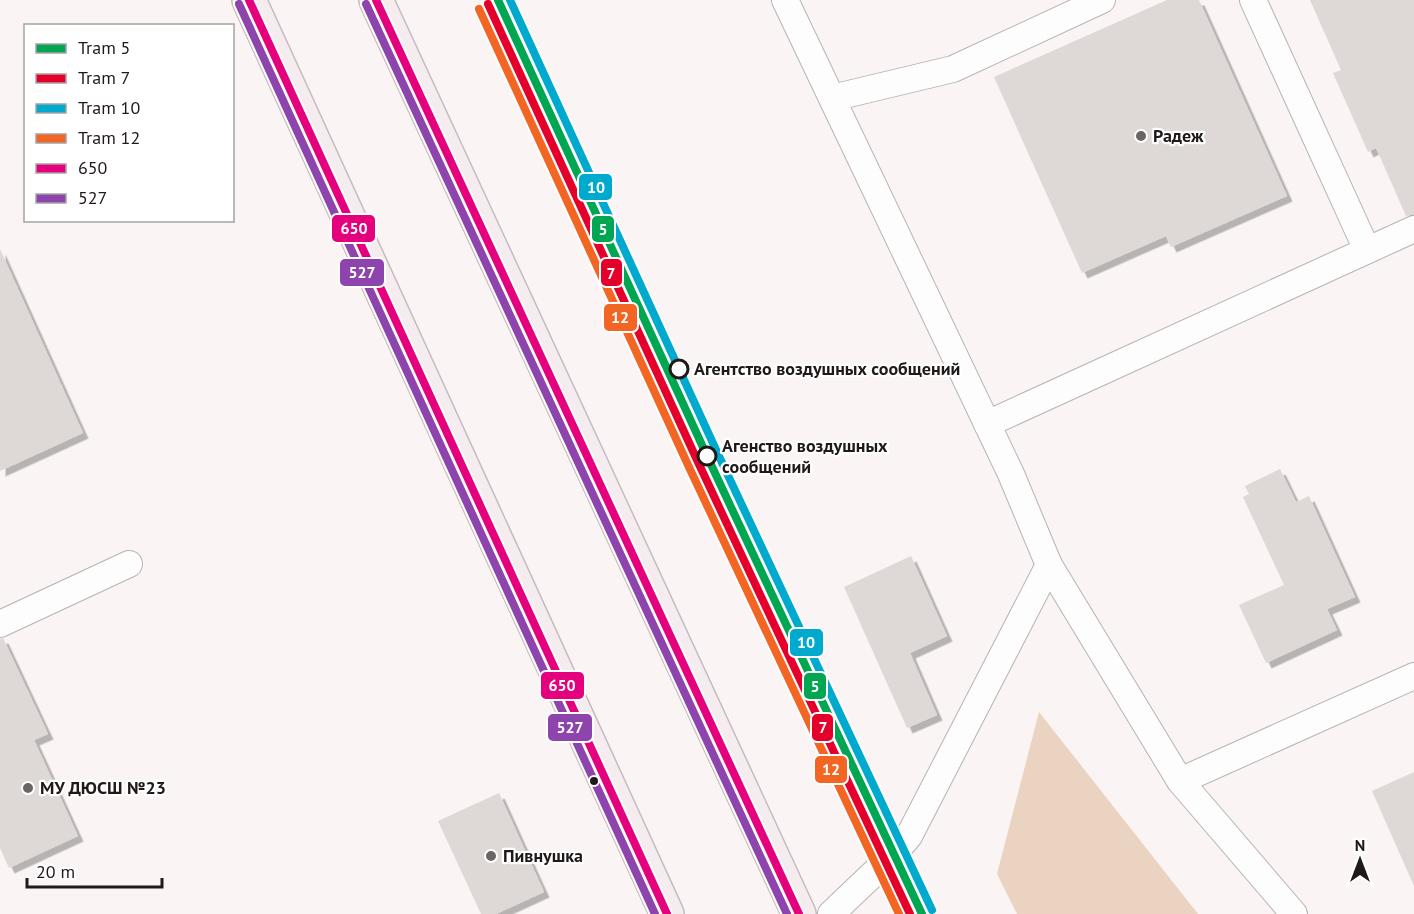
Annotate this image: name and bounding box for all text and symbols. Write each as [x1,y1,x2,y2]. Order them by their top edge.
legend [24,24,234,222]
text: Tram 5 [78,36,130,59]
text: Tram 7 [78,66,130,89]
text: Tram 10 [78,96,140,119]
place label: Радеж [1153,124,1204,147]
text: Tram 12 [78,126,140,149]
marker: Радеж [1134,129,1148,143]
text: 650 [78,156,108,179]
line badge: 10 [578,173,613,201]
text: 10 [587,177,605,197]
text: 527 [78,186,107,209]
line badge: 650 [331,214,376,243]
line badge: 5 [591,215,615,243]
text: 650 [340,218,368,238]
text: 5 [598,219,608,239]
line badge: 527 [339,258,385,287]
line badge: 7 [600,258,623,287]
text: 527 [348,262,376,282]
text: 7 [606,263,616,283]
line badge: 12 [603,303,638,332]
text: 12 [611,307,629,327]
place label: Агентство воздушных сообщений [694,357,960,380]
marker: Агентство воздушных сообщений [669,359,689,379]
place label: Агенство воздушных сообщений [722,434,888,478]
marker: Агенство воздушных сообщений [697,446,717,466]
line badge: 10 [789,628,824,657]
text: 10 [797,632,815,652]
line badge: 650 [540,671,585,700]
line badge: 5 [803,672,827,700]
text: 650 [548,675,576,695]
text: 5 [810,676,820,696]
line badge: 527 [547,713,593,742]
line badge: 7 [811,713,834,742]
text: 527 [556,717,584,737]
text: 7 [818,717,828,737]
line badge: 12 [814,755,848,784]
text: 12 [822,759,840,779]
unlabelled marker [588,775,600,787]
place label: МУ ДЮСШ №23 [40,776,166,799]
marker: МУ ДЮСШ №23 [21,781,35,795]
north arrow [1330,830,1390,890]
text: N [1355,835,1365,855]
place label: Пивнушка [503,844,583,867]
marker: Пивнушка [484,849,498,863]
scale bar [27,851,162,889]
text: 20 m [36,860,75,883]

